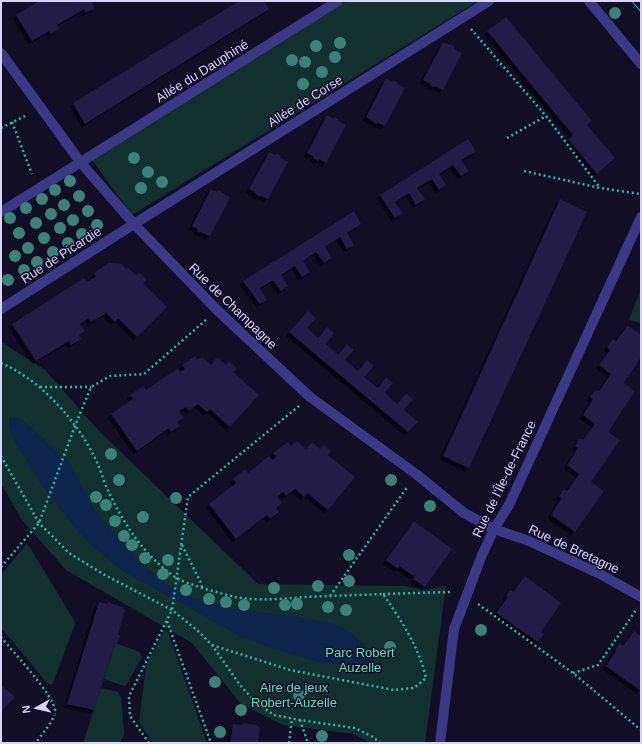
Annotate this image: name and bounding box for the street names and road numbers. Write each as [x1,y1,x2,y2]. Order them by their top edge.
street label: Allée du Dauphiné [153,36,251,106]
street label: Allée de Corse [265,72,345,130]
street label: Rue de Picardie [18,224,104,286]
street label: Rue de Champagne [186,260,280,352]
street label: Rue de l'Île-de-France [469,418,539,540]
street label: Rue de Bretagne [526,521,622,577]

